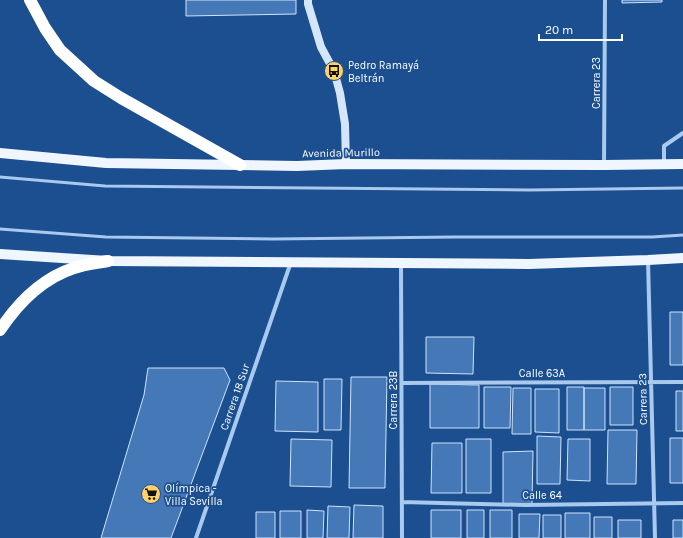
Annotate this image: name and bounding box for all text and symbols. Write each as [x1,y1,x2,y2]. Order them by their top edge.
scale bar [539,16,622,42]
text: 20 m [545,23,573,37]
street label: Carrera 23 [590,57,603,109]
place label: Pedro Ramayá Beltrán [348,59,419,85]
bus stop icon: Pedro Ramayá Beltrán [323,60,345,82]
street label: Avenida Murillo [302,146,380,160]
street label: Carrera 18 Sur [218,362,252,432]
street label: Calle 63A [519,367,566,380]
street label: Carrera 23B [387,370,400,429]
street label: Carrera 23 [636,373,650,425]
place label: Olímpica - Villa Sevilla [165,482,223,508]
supermarket icon: Olímpica - Villa Sevilla [140,483,162,505]
street label: Calle 64 [522,489,562,502]

